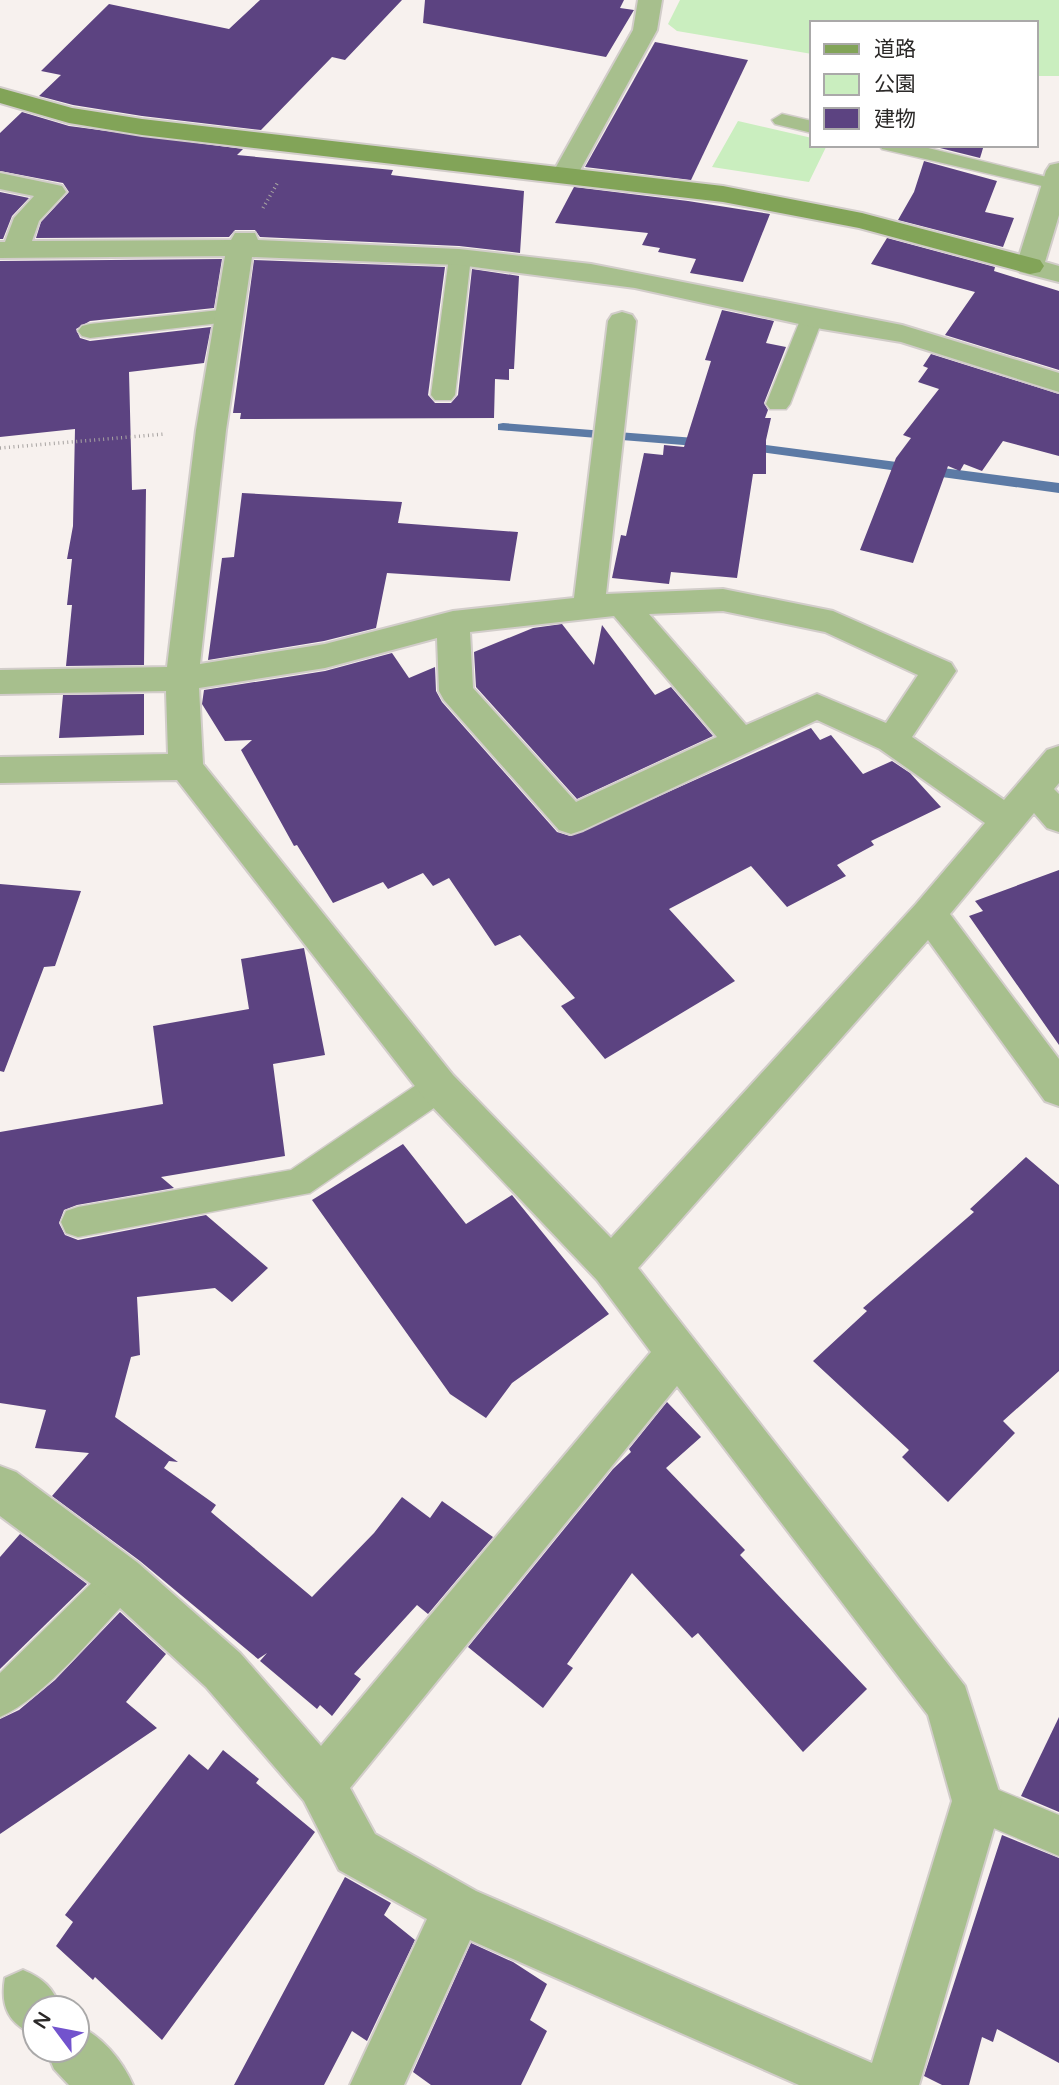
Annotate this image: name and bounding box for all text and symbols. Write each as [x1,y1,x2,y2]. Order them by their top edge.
legend [810,21,1038,147]
text: 道路 [874,37,916,62]
text: 公園 [874,72,916,97]
text: 建物 [874,107,916,132]
north arrow [21,1994,91,2064]
text: N [29,2008,56,2033]

